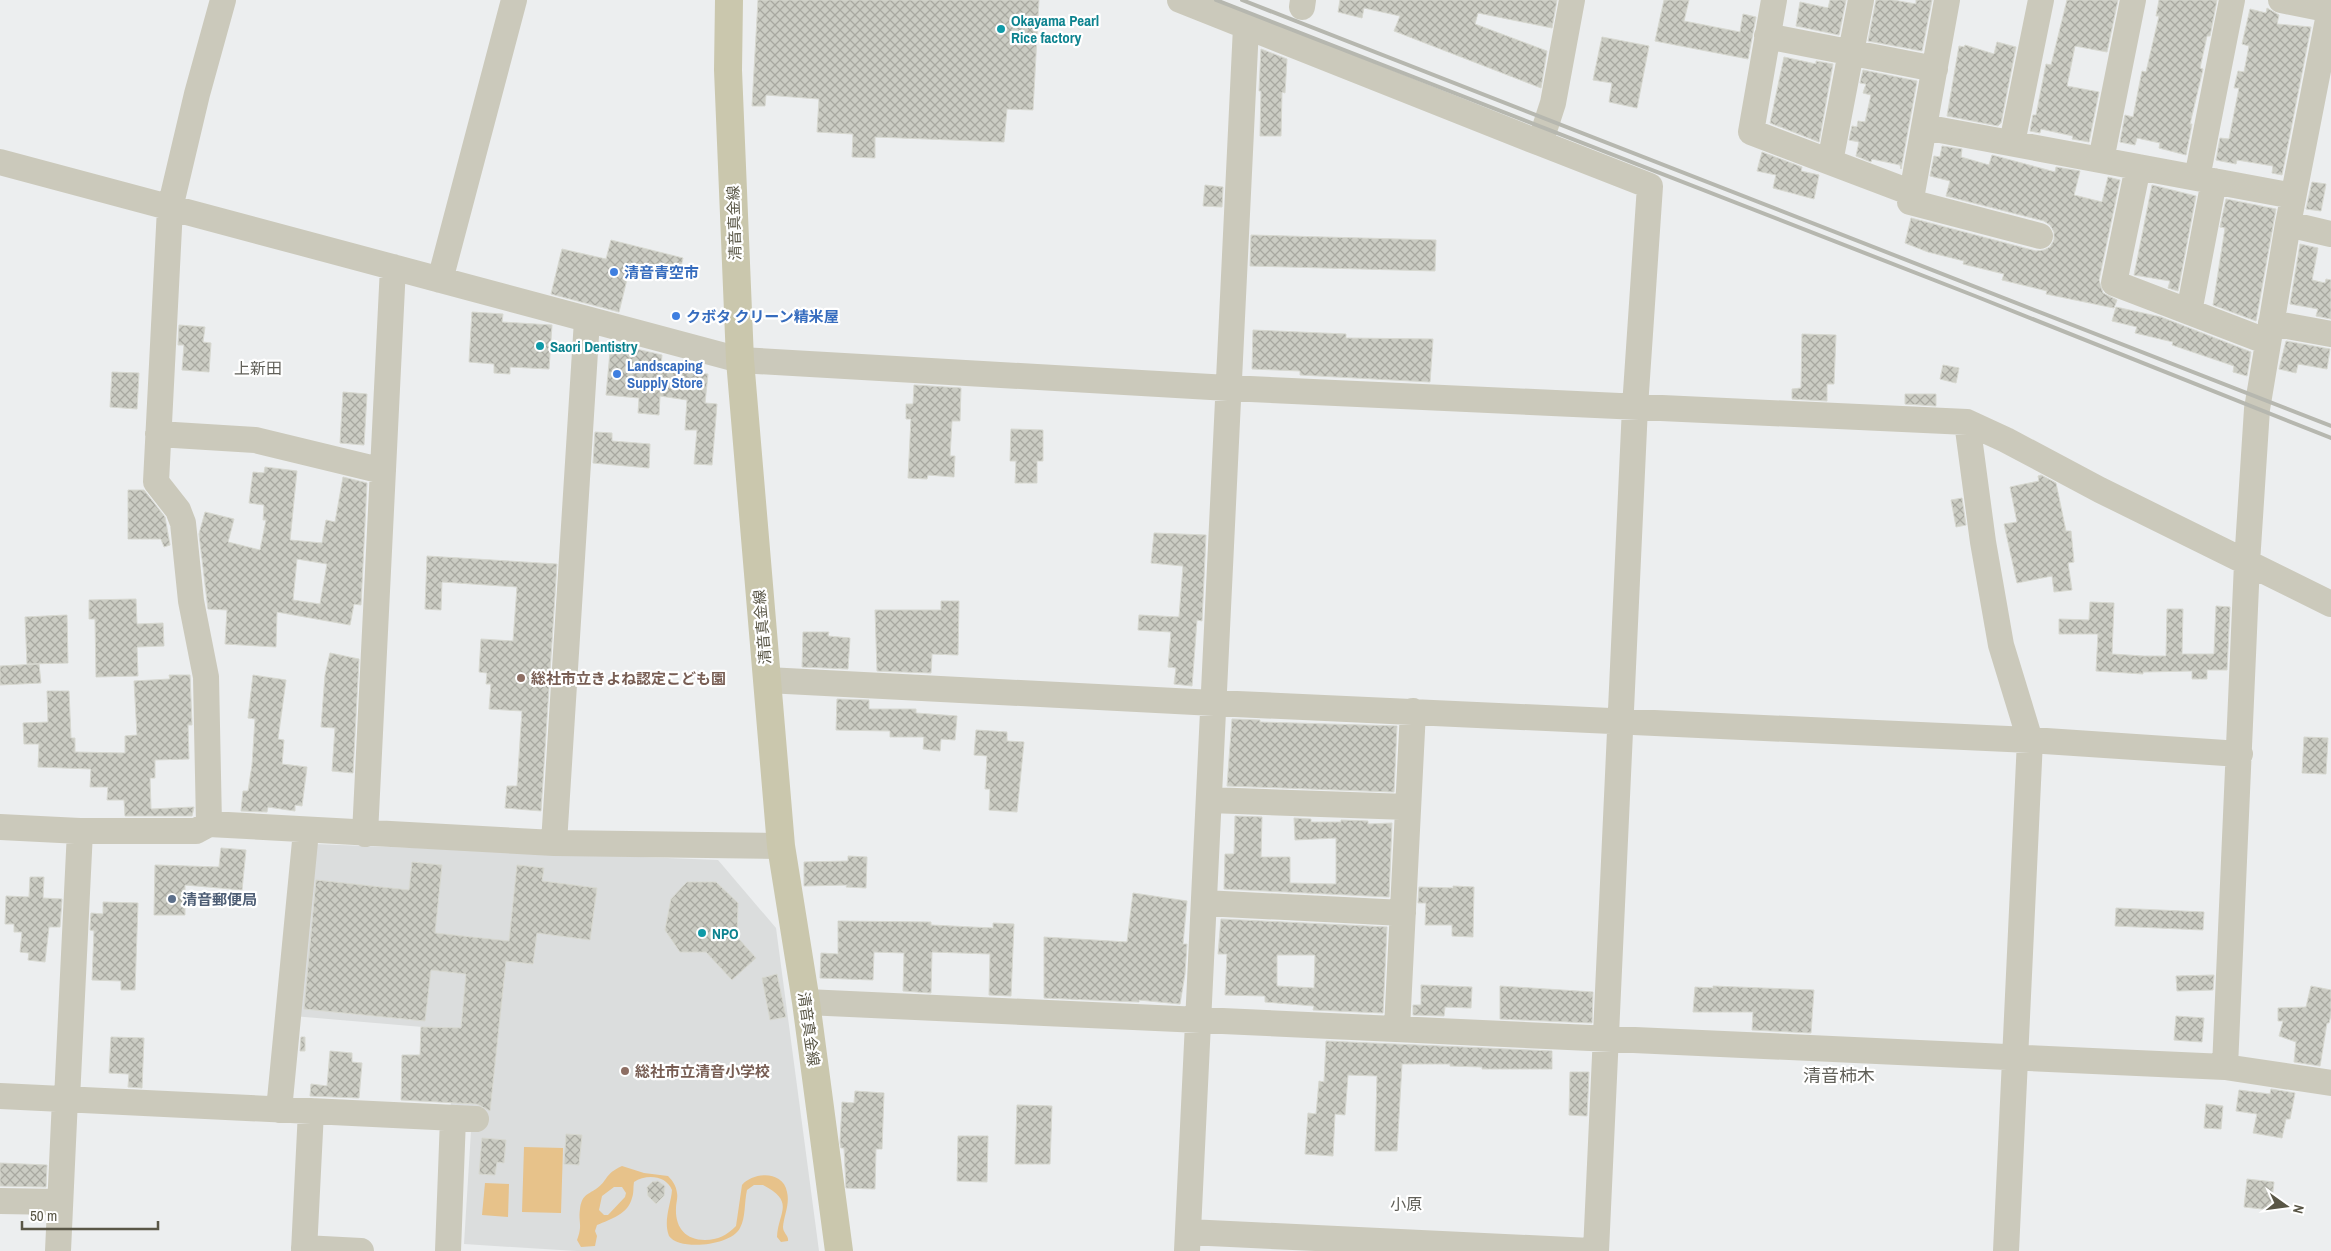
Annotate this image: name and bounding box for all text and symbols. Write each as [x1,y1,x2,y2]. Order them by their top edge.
place label: Okayama Pearl Rice factory [1011,10,1099,48]
marker: Okayama Pearl Rice factory [995,23,1007,35]
street label: 清音真金線 [722,185,746,261]
place label: 清音青空市 [624,262,699,283]
marker: 清音青空市 [608,266,620,278]
place label: クボタ クリーン精米屋 [686,306,839,327]
marker: クボタ クリーン精米屋 [670,310,682,322]
place label: Saori Dentistry [550,336,638,357]
marker: Saori Dentistry [534,340,546,352]
place label: Landscaping Supply Store [627,355,703,393]
district label: 上新田 [234,357,282,379]
marker: Landscaping Supply Store [611,368,623,380]
street label: 清音真金線 [748,589,776,665]
place label: 総社市立きよね認定こども園 [531,668,726,689]
marker: 総社市立きよね認定こども園 [515,672,527,684]
place label: 清音郵便局 [182,889,257,910]
marker: 清音郵便局 [166,893,178,905]
place label: NPO [712,923,739,944]
marker: NPO [696,927,708,939]
street label: 清音真金線 [793,990,825,1068]
place label: 総社市立清音小学校 [635,1061,770,1082]
district label: 清音柿木 [1803,1063,1875,1088]
marker: 総社市立清音小学校 [619,1065,631,1077]
north arrow [2261,1181,2311,1231]
district label: 小原 [1390,1193,1422,1215]
scale bar [22,1198,159,1230]
text: N [2289,1203,2308,1215]
text: 50 m [30,1205,57,1226]

